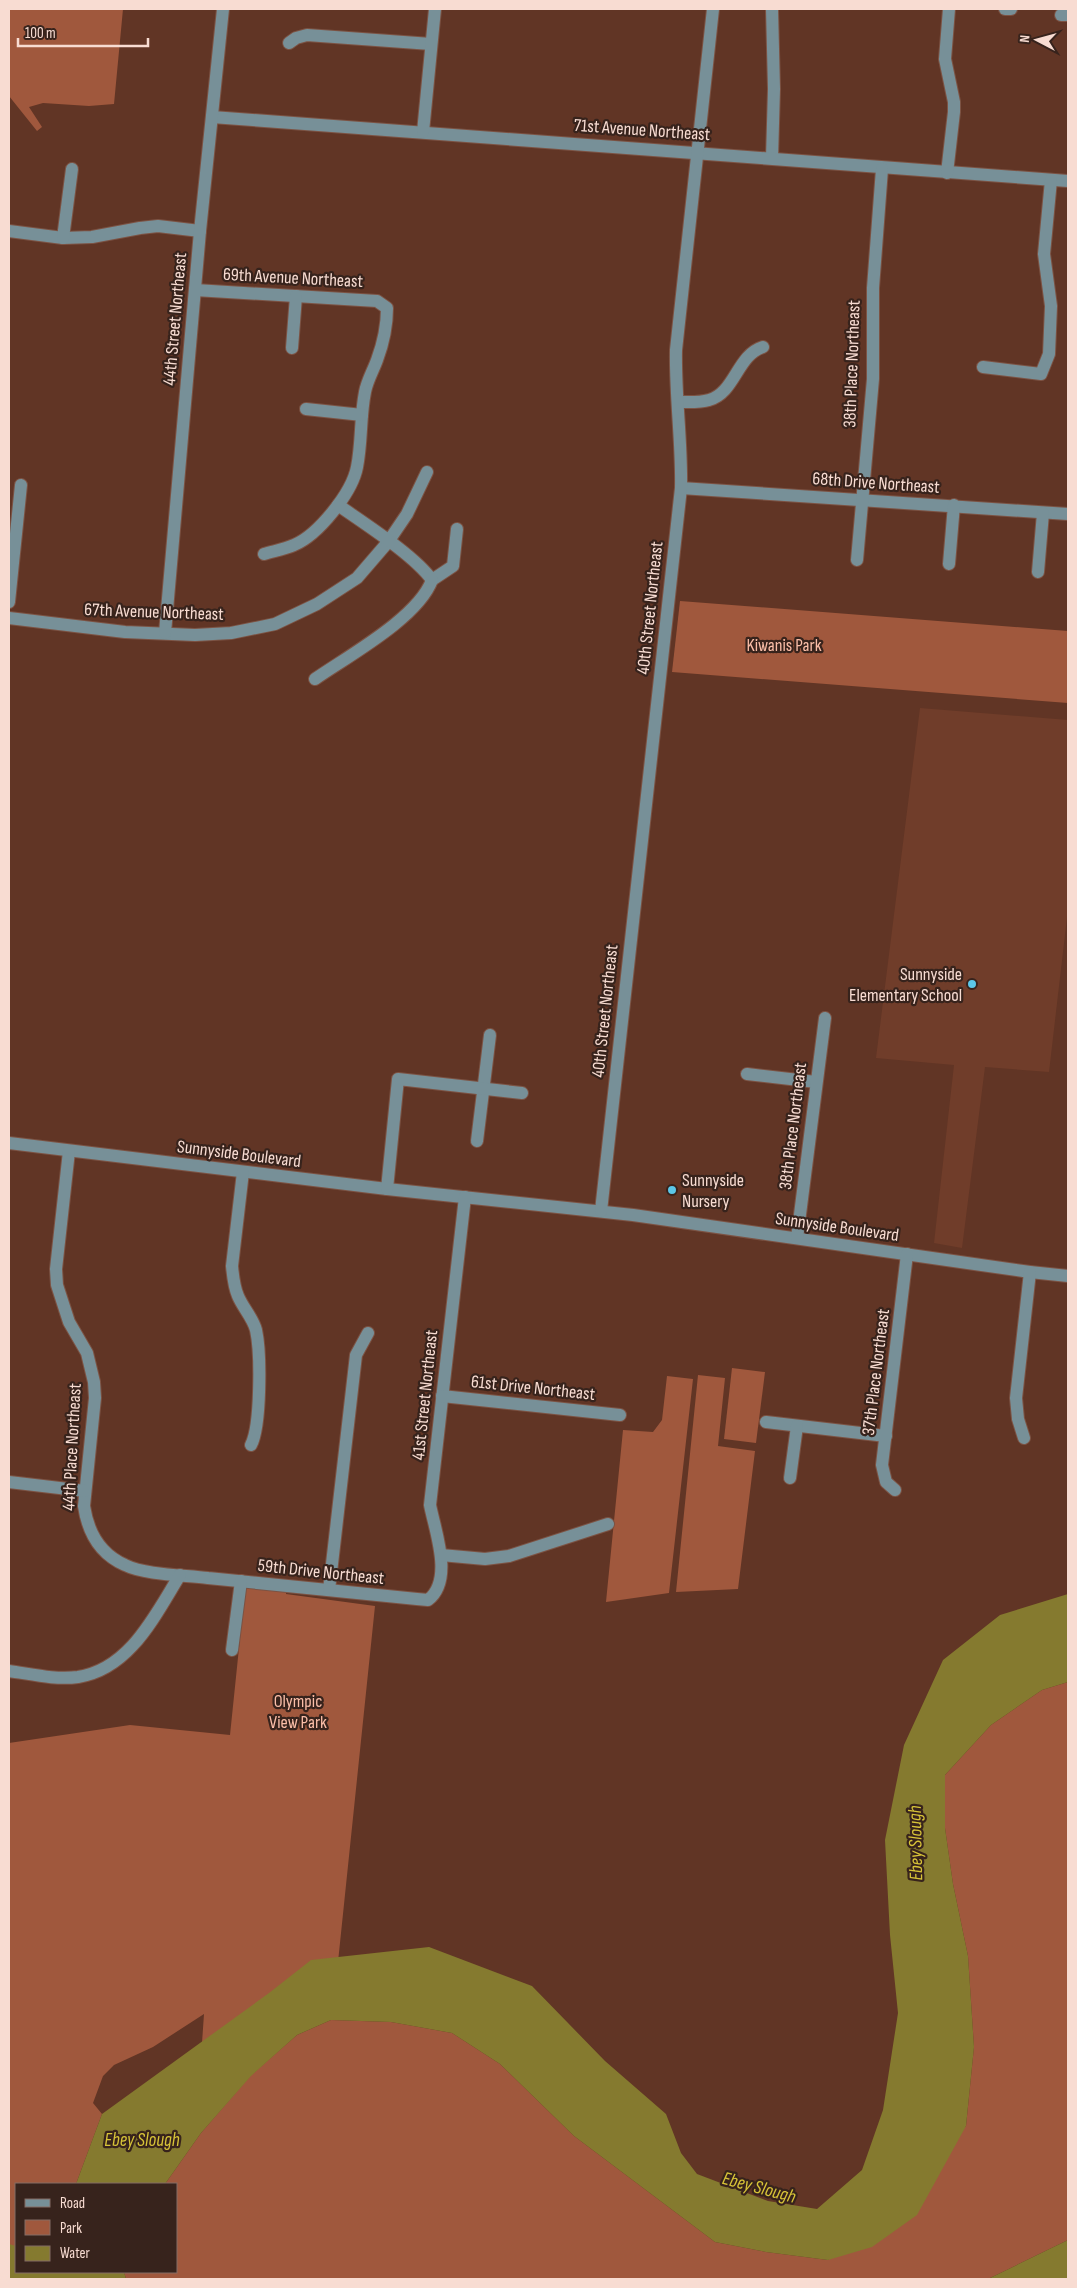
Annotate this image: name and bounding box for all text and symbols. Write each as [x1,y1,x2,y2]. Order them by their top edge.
scale bar [18,15,148,47]
north arrow [1012,15,1062,65]
text: 100 m [25,24,56,43]
text: N [1016,34,1033,43]
street label: 71st Avenue Northeast [573,115,711,145]
street label: 44th Street Northeast [159,251,191,386]
street label: 69th Avenue Northeast [222,264,364,292]
street label: 38th Place Northeast [839,299,865,428]
street label: 68th Drive Northeast [812,468,941,498]
street label: 40th Street Northeast [633,540,667,676]
street label: 67th Avenue Northeast [84,599,225,625]
park label: Kiwanis Park [746,635,822,656]
street label: 40th Street Northeast [588,943,622,1079]
place label: Sunnyside Elementary School [849,964,962,1006]
marker: Sunnyside Elementary School [966,978,978,990]
street label: 38th Place Northeast [775,1061,811,1191]
street label: Sunnyside Boulevard [176,1136,302,1172]
place label: Sunnyside Nursery [682,1170,744,1212]
marker: Sunnyside Nursery [666,1184,678,1196]
street label: Sunnyside Boulevard [774,1208,900,1246]
street label: 37th Place Northeast [858,1307,894,1437]
street label: 41st Street Northeast [408,1328,442,1461]
street label: 61st Drive Northeast [470,1371,597,1405]
street label: 44th Place Northeast [58,1382,86,1511]
street label: 59th Drive Northeast [257,1555,386,1589]
park label: Olympic View Park [269,1691,327,1733]
water label: Ebey Slough [904,1805,928,1881]
water label: Ebey Slough [104,2129,180,2152]
water label: Ebey Slough [720,2167,798,2209]
legend [15,2183,178,2273]
text: Road [60,2194,85,2213]
text: Park [60,2219,82,2238]
text: Water [60,2244,91,2263]

